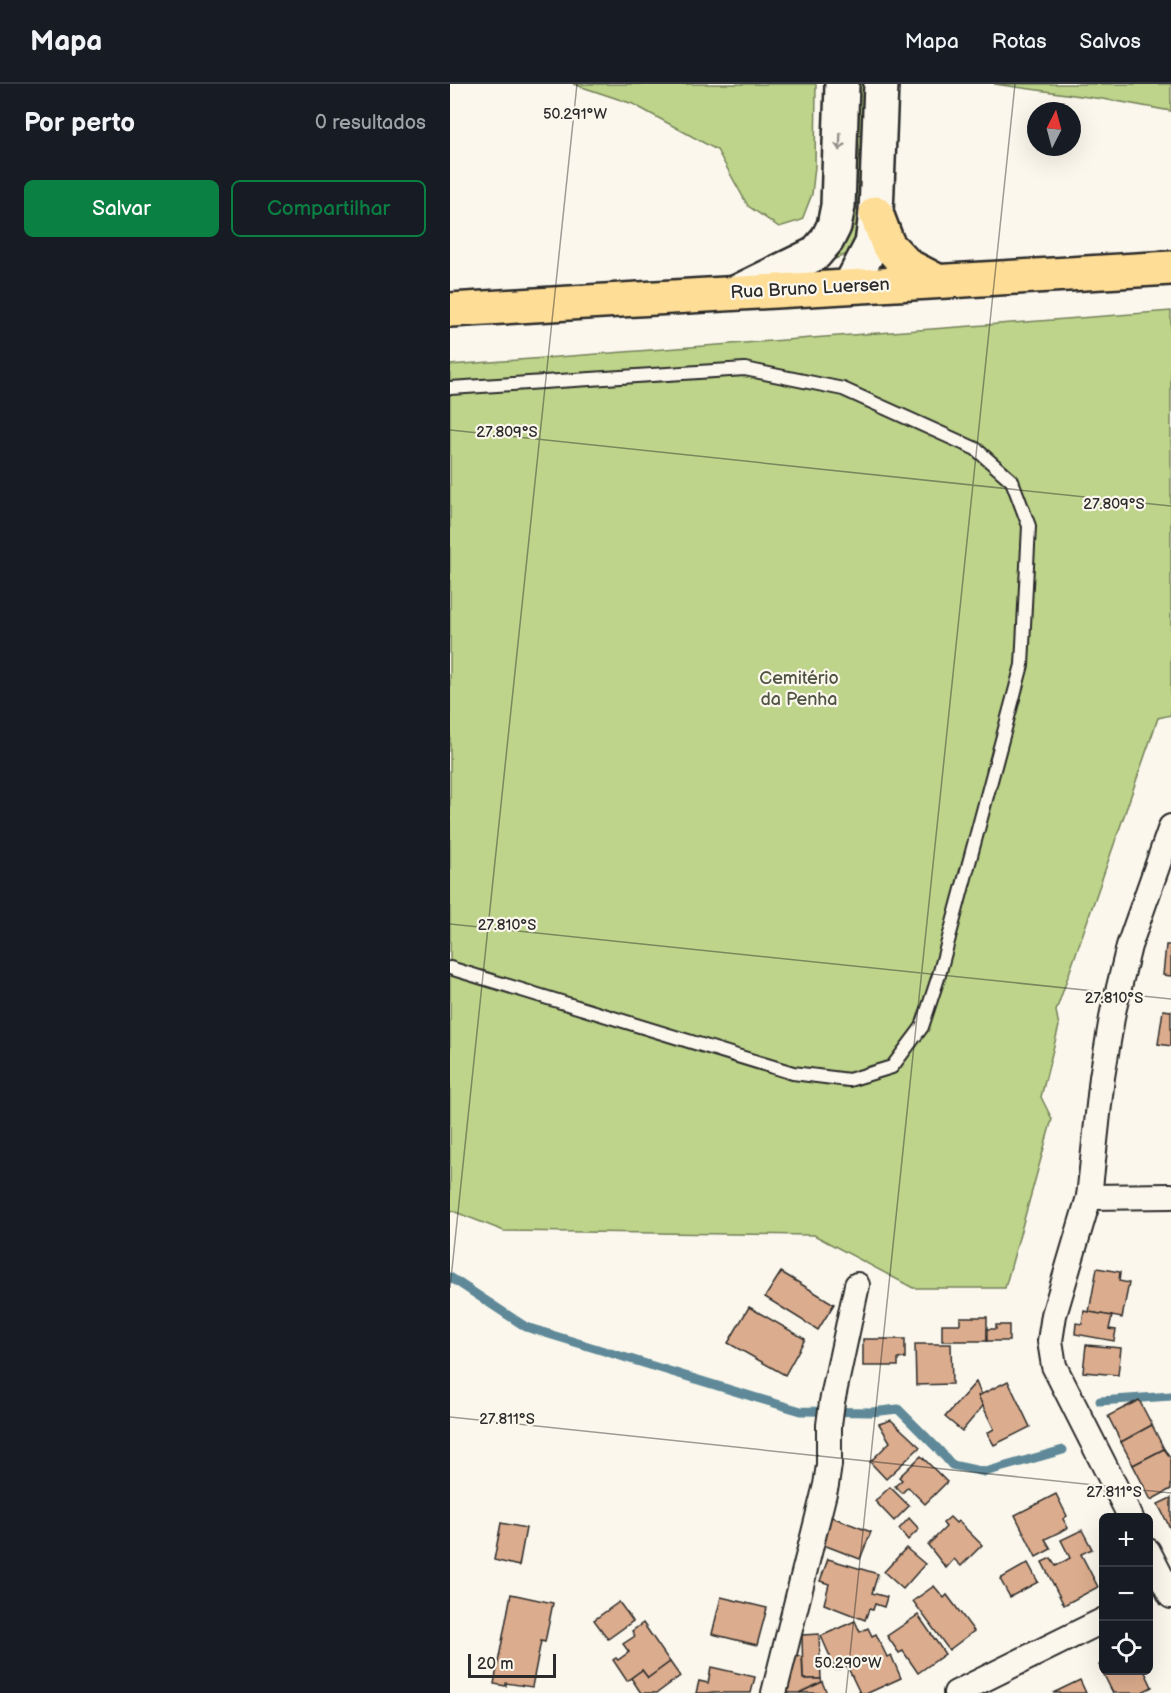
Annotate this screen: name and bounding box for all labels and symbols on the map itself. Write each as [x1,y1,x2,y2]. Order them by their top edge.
north arrow [1027,102,1081,156]
text: 50.291°W [543,105,607,124]
one-way arrow [834,132,845,152]
street label: Rua Bruno Luersen [730,274,890,303]
text: 27.809°S [476,423,538,442]
text: 27.809°S [1083,495,1145,514]
park label: Cemitério da Penha [759,668,839,710]
text: 27.810°S [478,916,536,935]
text: 27.810°S [1085,989,1143,1008]
text: 27.811°S [479,1410,535,1429]
text: 27.811°S [1086,1483,1142,1502]
scale bar [468,1651,556,1678]
text: 50.290°W [814,1654,882,1673]

